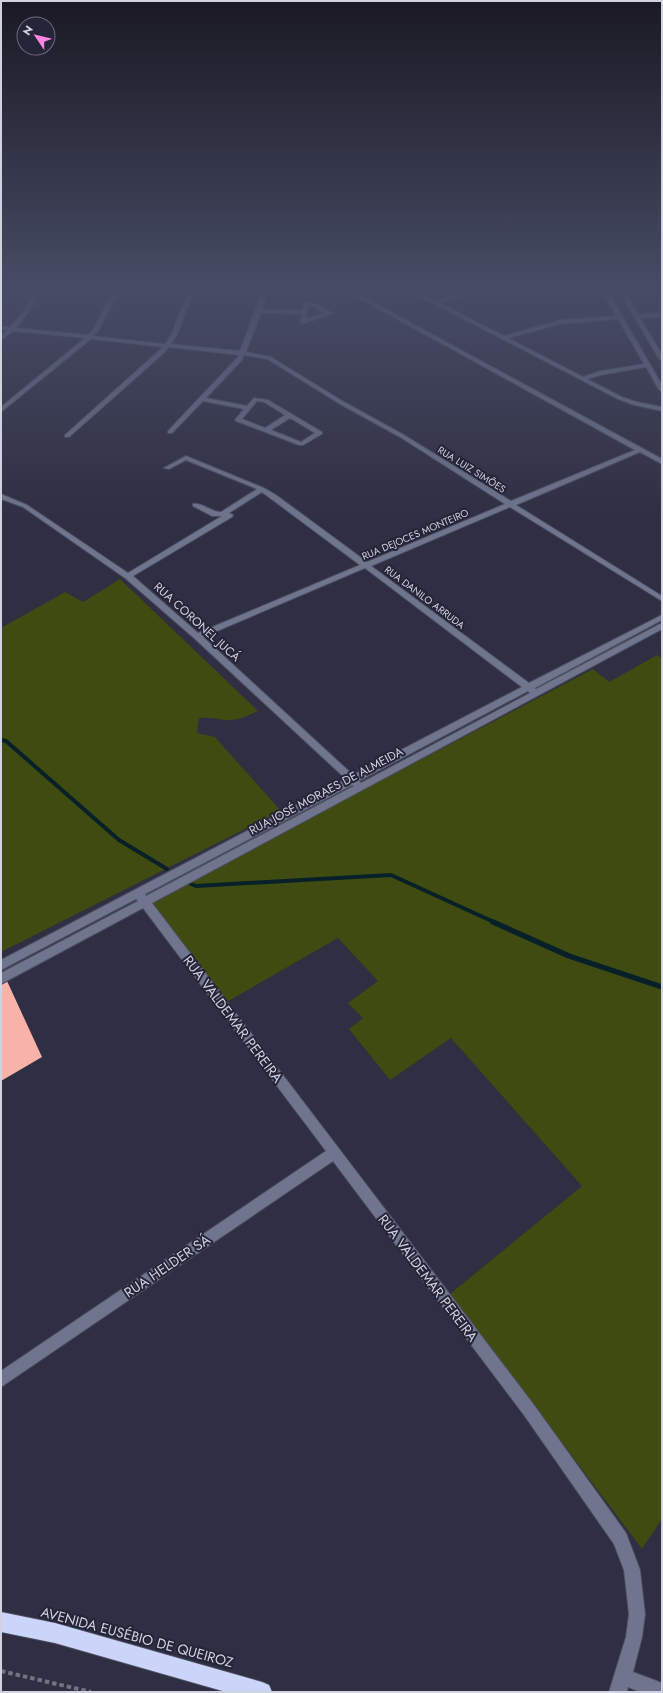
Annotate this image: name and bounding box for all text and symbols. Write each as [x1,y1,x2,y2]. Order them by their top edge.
north arrow [16,16,56,56]
text: N [19,22,37,38]
street label: RUA LUIZ SIMÕES [435,442,509,497]
street label: RUA DEJOCES MONTEIRO [359,505,471,564]
street label: RUA DANILO ARRUDA [381,562,468,633]
street label: RUA CORONEL JUCÁ [150,578,244,666]
street label: RUA JOSÉ MORAES DE ALMEIDA [246,743,406,839]
street label: RUA VALDEMAR PEREIRA [178,951,288,1087]
street label: RUA VALDEMAR PEREIRA [373,1210,483,1346]
street label: RUA HELDER SÁ [120,1229,215,1302]
street label: AVENIDA EUSÉBIO DE QUEIROZ [39,1602,236,1672]

